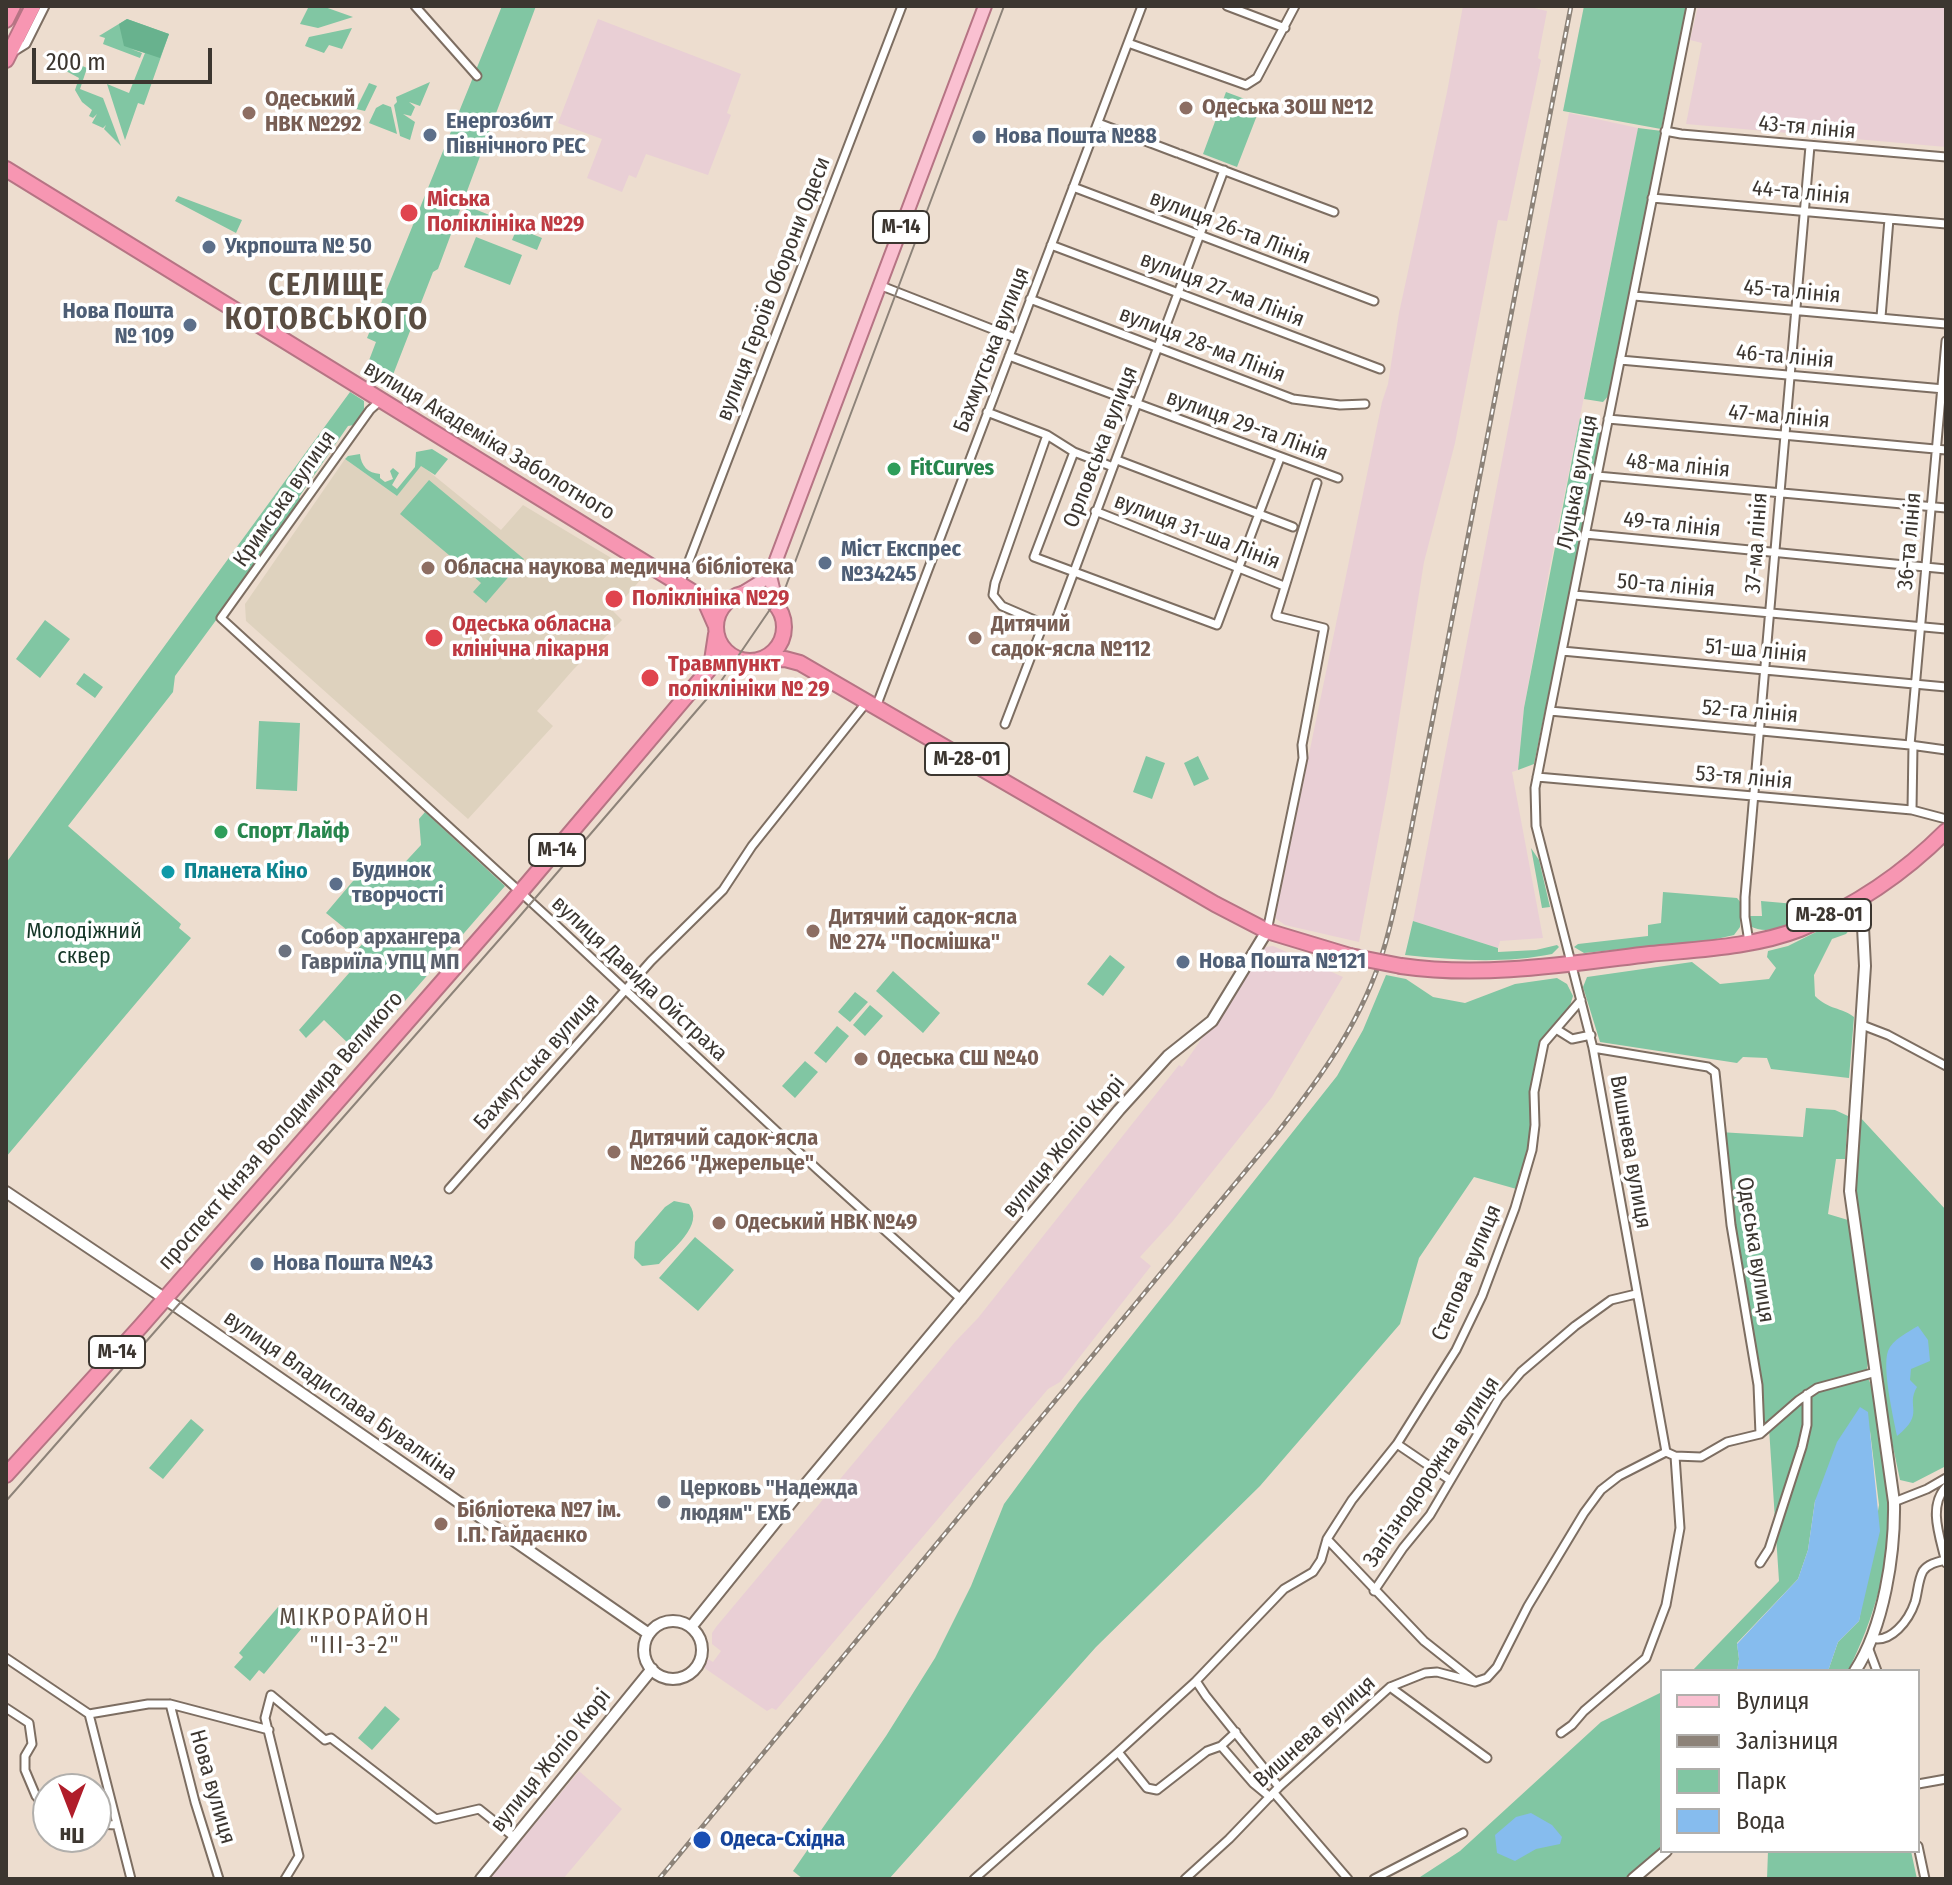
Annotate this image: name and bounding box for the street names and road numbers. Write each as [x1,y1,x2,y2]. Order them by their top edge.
street label: 43-тя лінія [1757,111,1857,145]
street label: вулиця Героїв Оборони Одеси [711,153,837,425]
street label: 44-та лінія [1751,176,1851,210]
street label: вулиця 26-та Лінія [1146,185,1314,271]
road number: М-14 [873,211,929,243]
street label: вулиця 27-ма Лінія [1136,247,1308,333]
street label: Бахмутська вулиця [948,264,1036,436]
street label: 45-та лінія [1742,275,1842,309]
street label: вулиця 28-ма Лінія [1115,301,1289,389]
street label: 46-та лінія [1735,340,1835,374]
street label: вулиця Академіка Заболотного [359,355,619,527]
street label: Орловська вулиця [1058,363,1144,531]
street label: вулиця 29-та Лінія [1163,385,1331,467]
street label: 47-ма лінія [1727,399,1831,435]
street label: Луцька вулиця [1552,412,1604,552]
street label: Кримська вулиця [228,426,342,572]
street label: 48-ма лінія [1625,448,1731,484]
street label: вулиця 31-ша Лінія [1110,488,1284,576]
street label: 36-та лінія [1893,491,1927,591]
street label: 37-ма лінія [1740,492,1774,594]
street label: 49-та лінія [1622,507,1722,543]
street label: 50-та лінія [1616,569,1716,603]
street label: 51-ша лінія [1704,633,1808,669]
street label: 52-га лінія [1701,695,1799,729]
road number: М-28-01 [925,743,1009,775]
street label: 53-тя лінія [1694,761,1794,795]
road number: М-14 [529,834,585,866]
street label: вулиця Давида Ойстраха [546,891,732,1067]
road number: М-28-01 [1787,899,1871,931]
street label: проспект Князя Володимира Великого [153,986,409,1276]
street label: Бахмутська вулиця [469,988,605,1136]
street label: вулиця Жоліо Кюрі [997,1071,1131,1223]
street label: Вишнева вулиця [1604,1073,1656,1231]
street label: Одеська вулиця [1730,1175,1780,1325]
street label: Степова вулиця [1426,1201,1508,1345]
street label: вулиця Владислава Бувалкіна [218,1305,462,1487]
road number: М-14 [89,1336,145,1368]
street label: Залізнодорожна вулиця [1358,1372,1506,1572]
street label: Вишнева вулиця [1249,1670,1381,1794]
street label: вулиця Жоліо Кюрі [485,1684,617,1838]
street label: Нова вулиця [183,1727,241,1847]

